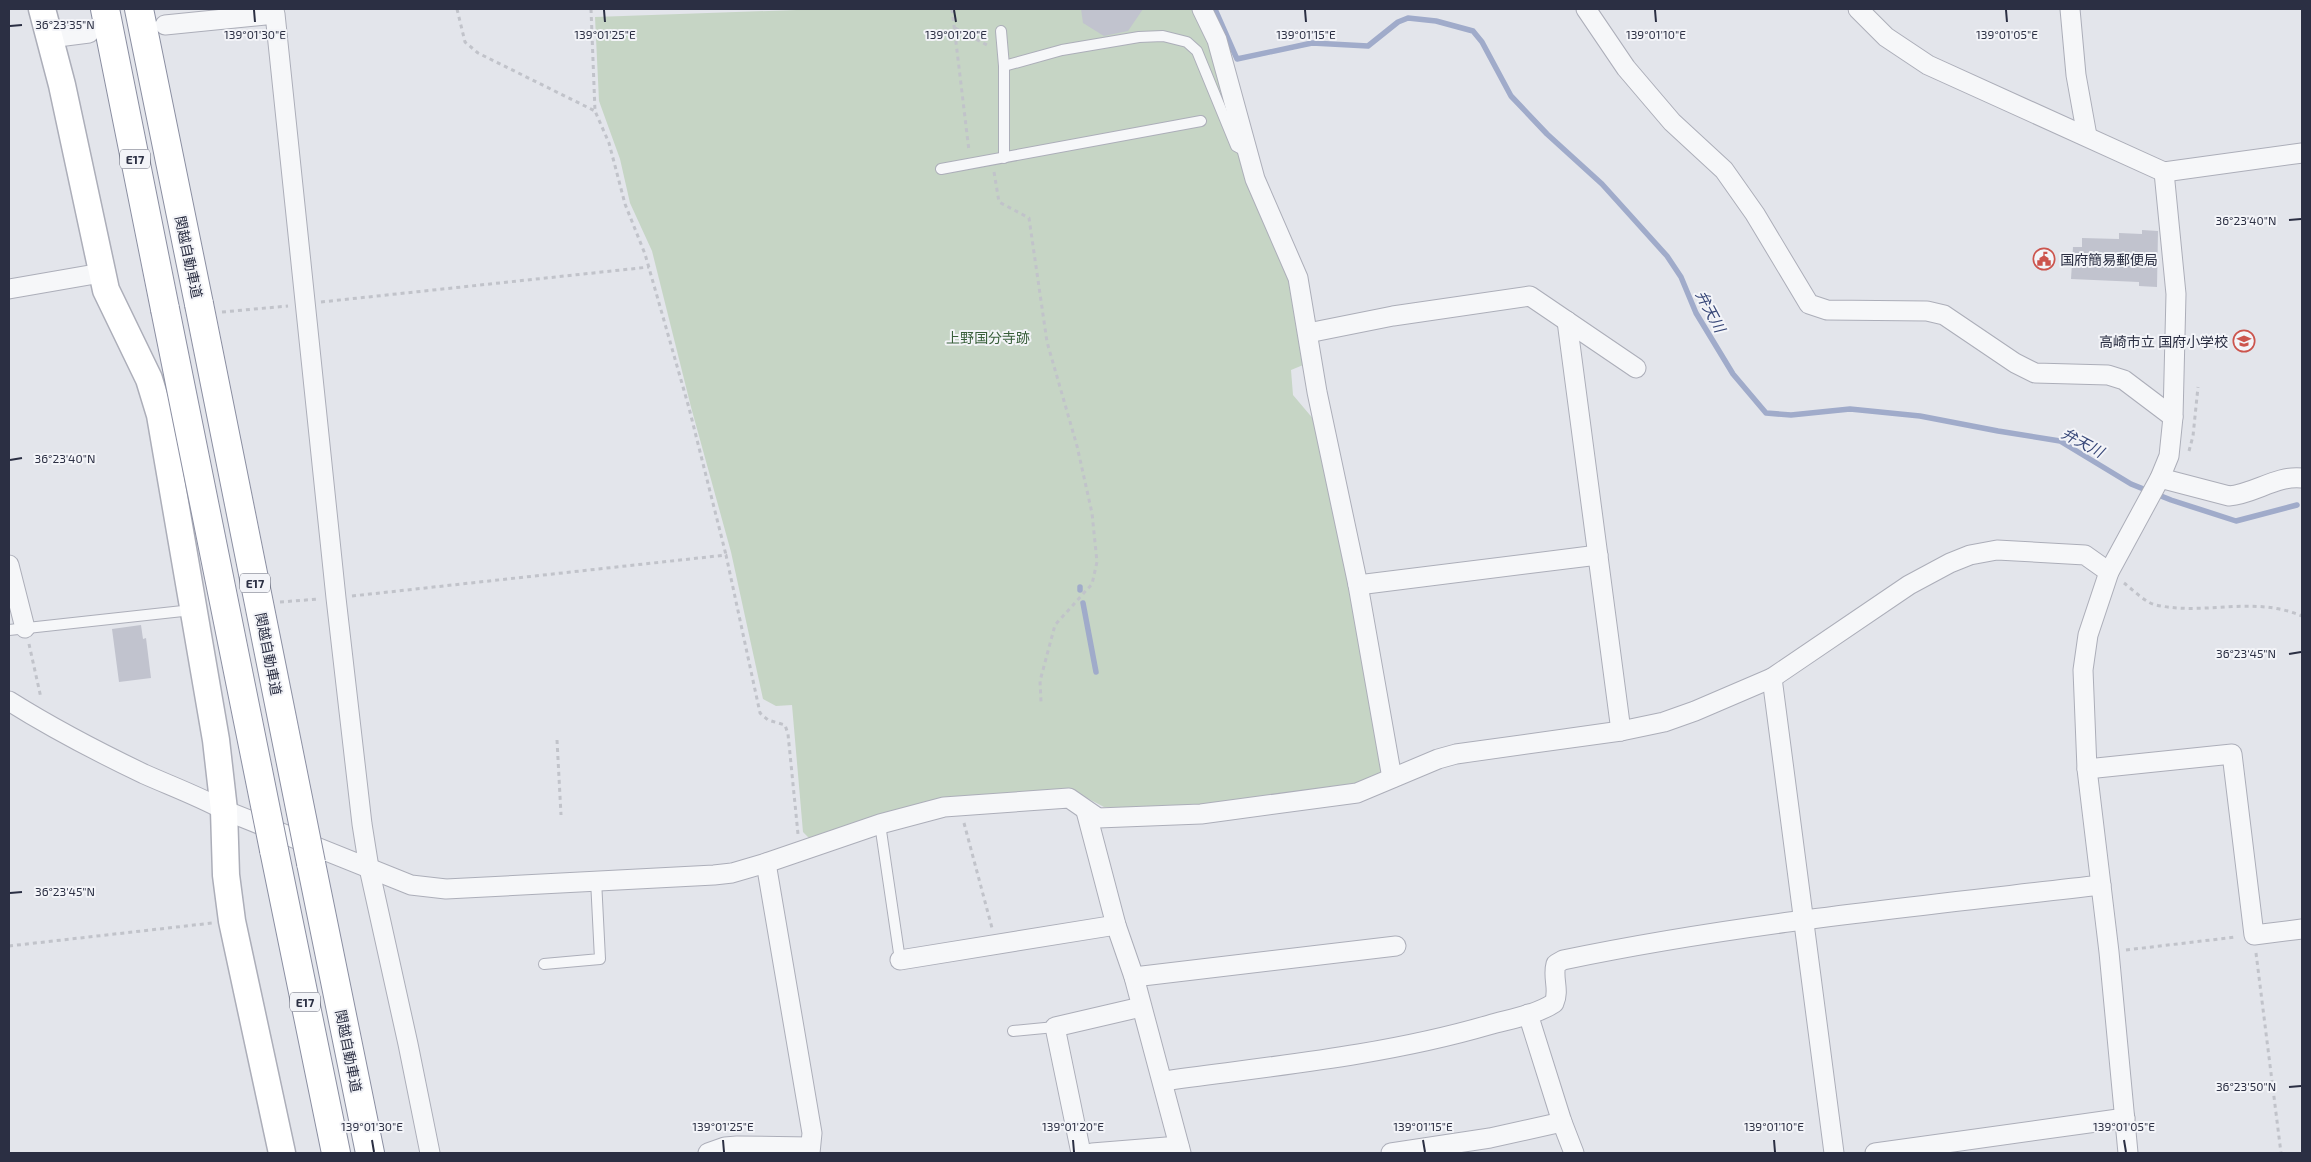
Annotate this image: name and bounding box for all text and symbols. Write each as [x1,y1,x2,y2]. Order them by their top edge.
text: 36°23'35"N [35,17,95,31]
text: 139°01'30"E [224,27,286,41]
text: 139°01'25"E [574,27,636,41]
text: 139°01'20"E [925,27,987,41]
text: 139°01'15"E [1276,27,1336,41]
text: 139°01'10"E [1626,27,1686,41]
text: 139°01'05"E [1976,27,2038,41]
road number: E17 [120,150,150,168]
text: 36°23'40"N [2216,213,2276,227]
street label: 関越自動車道 [172,214,206,300]
public building icon: 国府簡易郵便局 [2032,247,2056,271]
place label: 国府簡易郵便局 [2060,251,2158,268]
water label: 弁天川 [1692,287,1730,337]
park label: 上野国分寺跡 [946,329,1030,346]
school or university icon: 高崎市立 国府小学校 [2232,329,2256,353]
place label: 高崎市立 国府小学校 [2099,333,2228,350]
water label: 弁天川 [2059,423,2109,461]
text: 36°23'40"N [35,451,95,465]
road number: E17 [240,574,270,592]
street label: 関越自動車道 [253,611,285,697]
text: 36°23'45"N [2216,646,2276,660]
text: 36°23'45"N [35,884,95,898]
road number: E17 [290,992,320,1012]
street label: 関越自動車道 [333,1008,365,1094]
text: 36°23'50"N [2216,1079,2276,1093]
text: 139°01'30"E [341,1119,403,1133]
text: 139°01'25"E [692,1119,754,1133]
text: 139°01'20"E [1042,1119,1104,1133]
text: 139°01'15"E [1393,1119,1453,1133]
text: 139°01'10"E [1744,1119,1804,1133]
text: 139°01'05"E [2093,1119,2155,1133]

